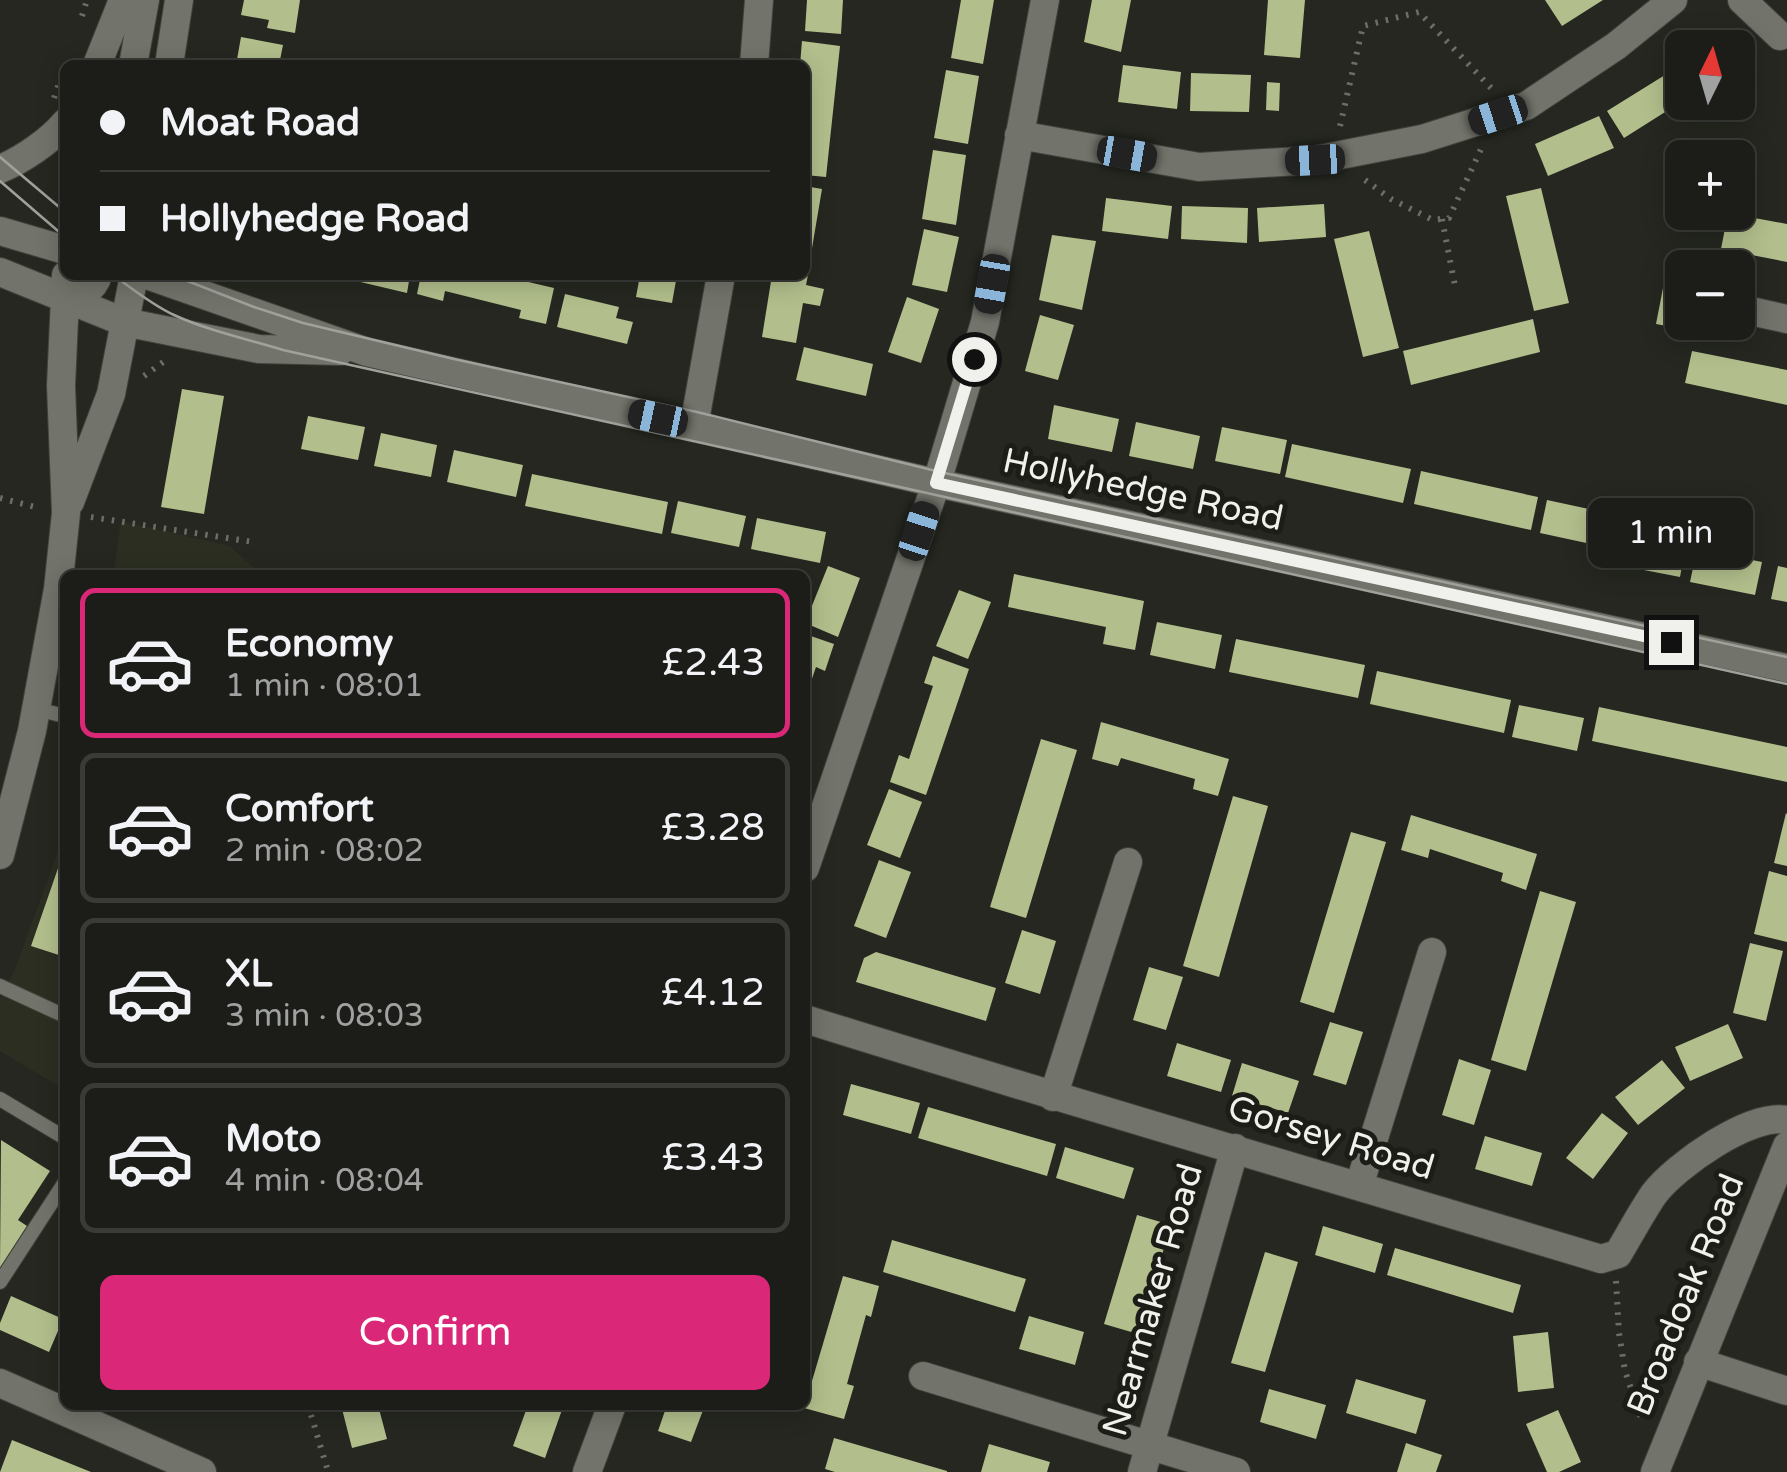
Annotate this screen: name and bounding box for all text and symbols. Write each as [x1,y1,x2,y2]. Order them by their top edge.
north arrow [1665,30,1755,120]
map controls [1665,30,1755,340]
car [1465,91,1531,139]
text: Moat Road [160,100,360,146]
car [1095,134,1159,174]
button: + [1665,140,1755,230]
car [1284,143,1346,177]
text: Hollyhedge Road [160,196,470,242]
button: − [1665,250,1755,340]
car [972,252,1012,316]
route start [952,337,997,382]
car [626,397,690,439]
street label: Hollyhedge Road [999,440,1287,540]
callout: 1 min [1588,497,1754,567]
car [895,498,943,564]
text: 1 min [1628,514,1713,552]
icon: car [105,618,195,708]
route end [1649,620,1694,665]
text: Economy [225,621,393,667]
text: £2.43 [661,640,765,686]
text: 1 min · 08:01 [225,667,424,705]
icon: car [105,783,195,873]
text: Comfort [225,786,374,832]
text: £3.28 [661,805,765,851]
text: 2 min · 08:02 [225,832,424,870]
icon: car [105,948,195,1038]
text: XL [225,951,272,997]
text: £4.12 [661,970,765,1016]
text: 3 min · 08:03 [225,997,424,1035]
street label: Gorsey Road [1223,1087,1439,1189]
icon: car [105,1113,195,1203]
text: Moto [225,1116,321,1162]
text: £3.43 [661,1135,765,1181]
street label: Nearmaker Road [1094,1159,1212,1441]
text: 4 min · 08:04 [225,1162,424,1200]
street label: Broadoak Road [1618,1168,1754,1422]
button: Confirm [100,1275,770,1390]

